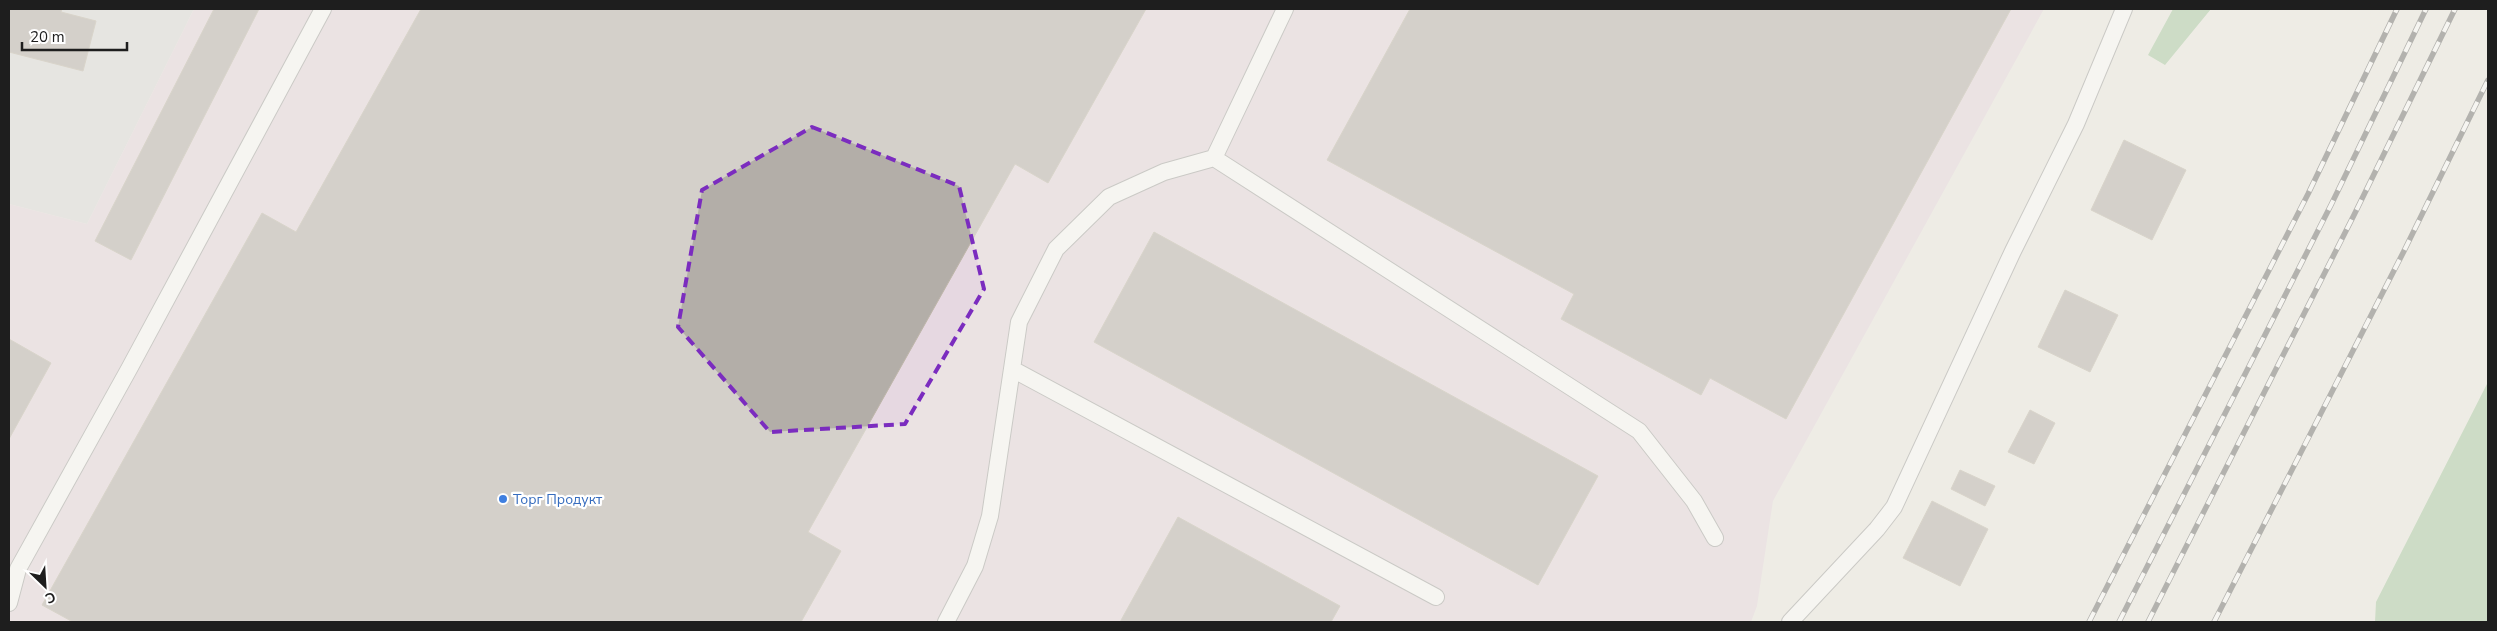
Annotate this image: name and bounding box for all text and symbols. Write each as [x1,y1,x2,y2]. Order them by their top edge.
scale bar [22,20,128,52]
text: 20 m [30,27,65,47]
place label: Торг Продукт [513,490,603,509]
marker: Торг Продукт [497,493,509,505]
north arrow [20,561,70,611]
text: С [42,587,59,608]

